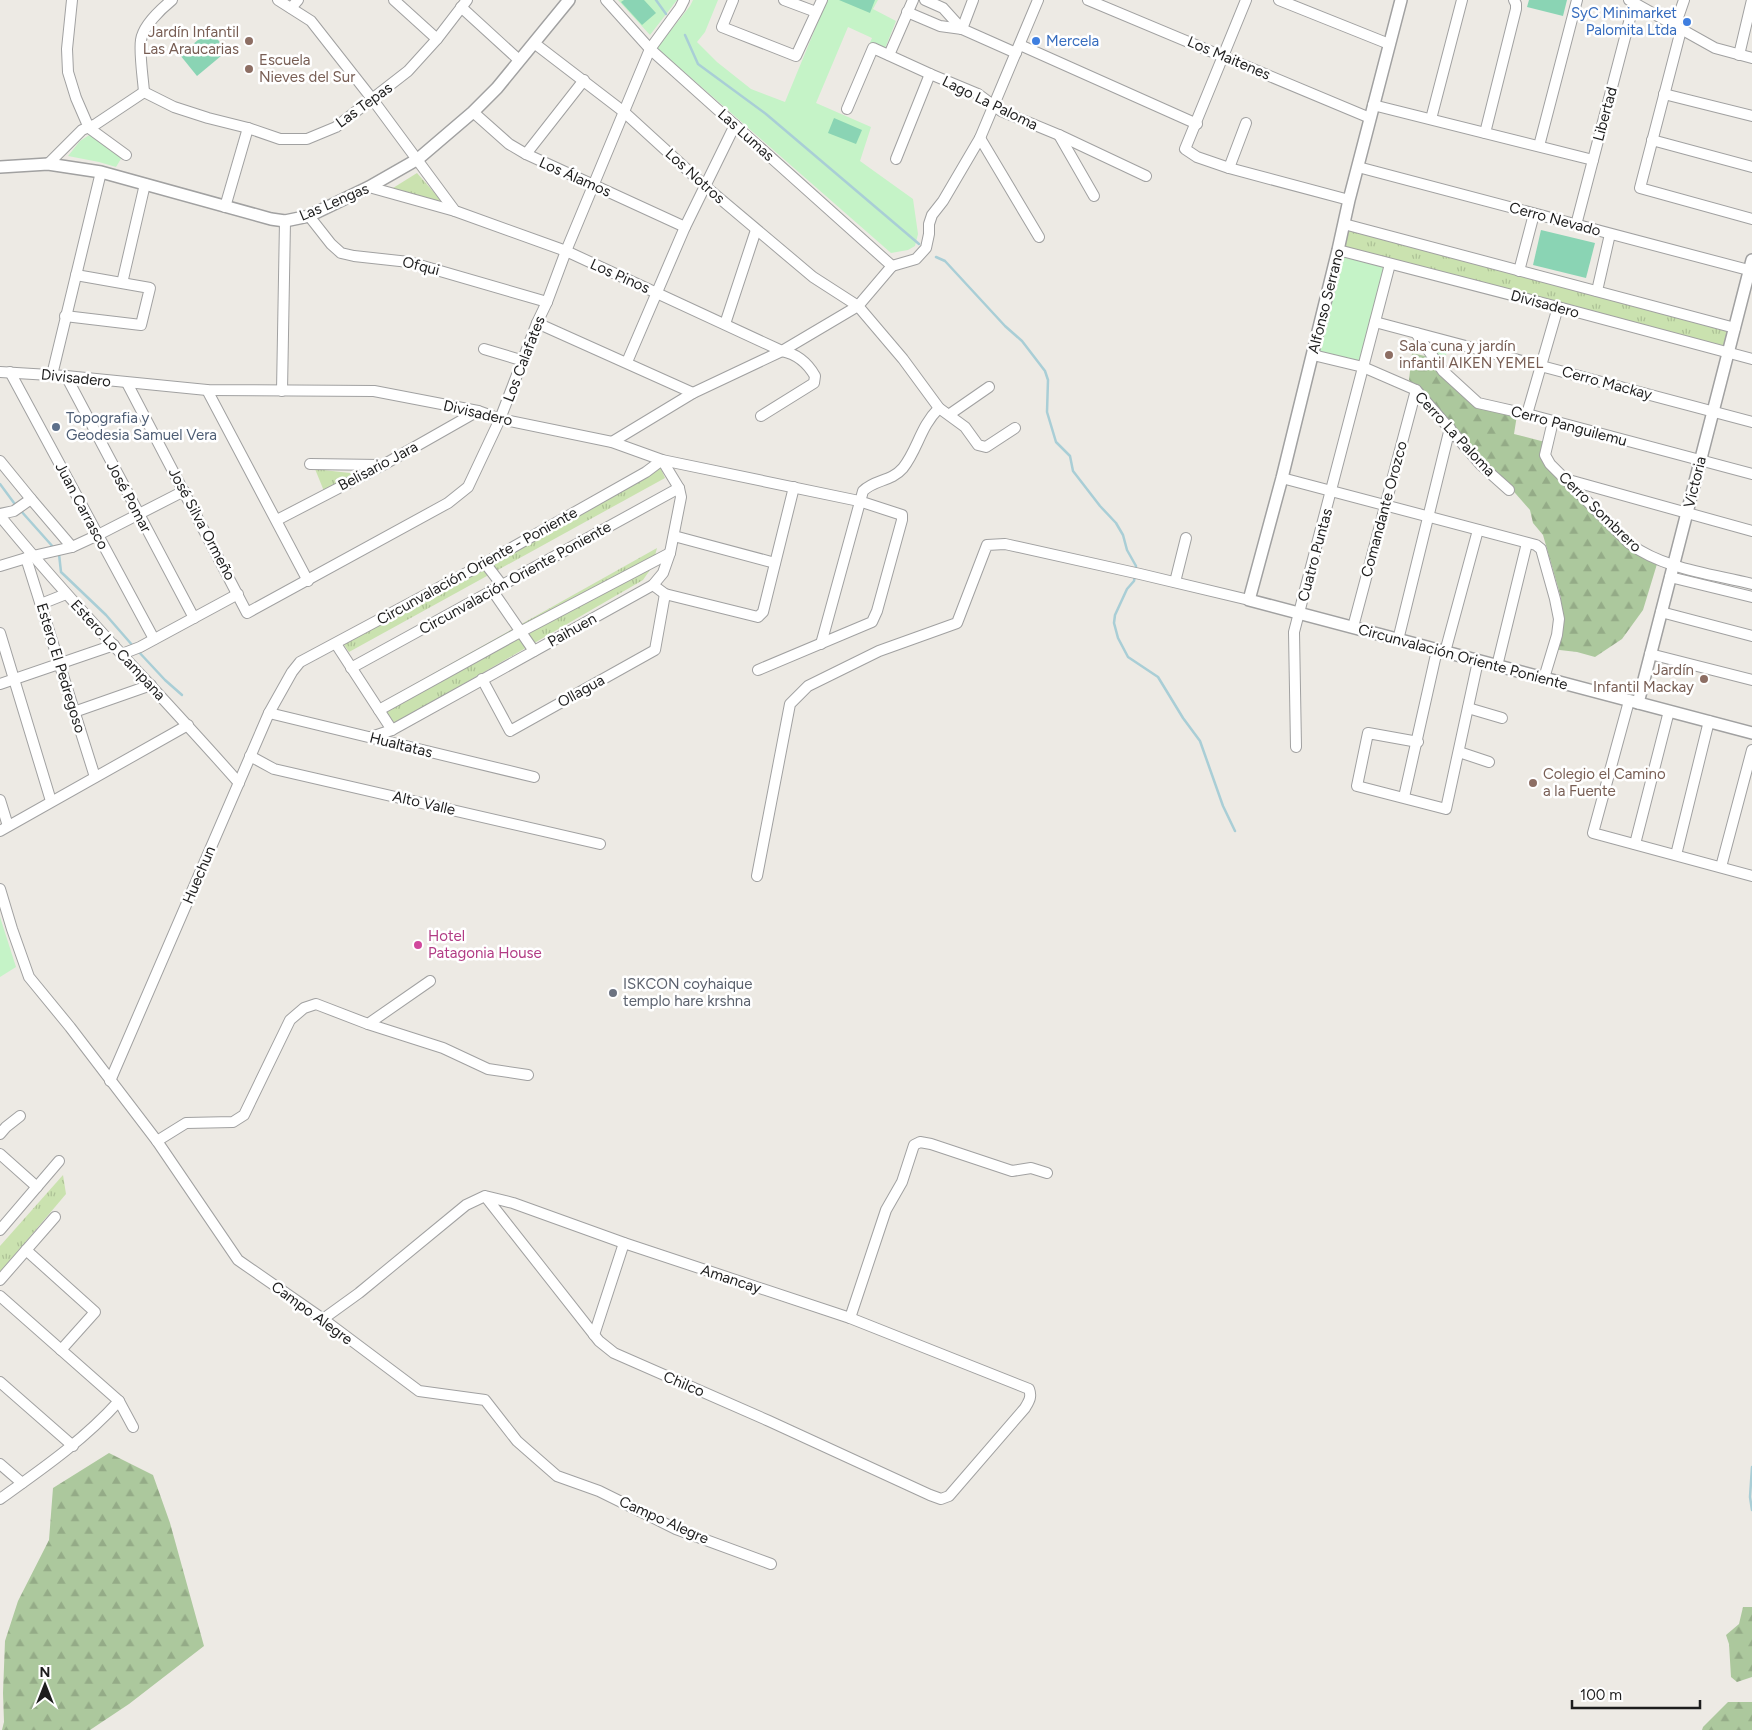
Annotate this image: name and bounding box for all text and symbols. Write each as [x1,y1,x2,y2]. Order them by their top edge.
place label: SyC Minimarket Palomita Ltda [1571,4,1677,39]
marker: SyC Minimarket Palomita Ltda [1681,16,1693,28]
place label: Jardín Infantil Las Araucarias [143,23,239,58]
place label: Mercela [1046,32,1099,50]
street label: Los Maitenes [1185,32,1273,84]
marker: Jardín Infantil Las Araucarias [243,35,255,47]
marker: Mercela [1030,35,1042,47]
place label: Escuela Nieves del Sur [259,51,355,86]
marker: Escuela Nieves del Sur [243,63,255,75]
street label: Lago La Paloma [939,72,1041,134]
street label: Las Tepas [332,79,396,131]
street label: Libertad [1589,85,1621,143]
street label: Las Lumas [714,105,778,165]
street label: Los Notros [662,145,729,207]
street label: Los Álamos [536,153,614,201]
street label: Las Lengas [296,179,372,225]
street label: Cerro Nevado [1507,198,1603,240]
street label: Alfonso Serrano [1304,246,1348,355]
street label: Ofqui [401,253,441,279]
street label: Los Pinos [587,255,653,297]
street label: Divisadero [1509,286,1582,322]
street label: Los Calafates [499,313,549,404]
place label: Sala cuna y jardín infantil AIKEN YEMEL [1399,337,1544,372]
marker: Sala cuna y jardín infantil AIKEN YEMEL [1383,349,1395,361]
street label: Cerro Mackay [1560,362,1654,404]
street label: Divisadero [40,365,112,391]
street label: Cerro La Paloma [1411,388,1499,480]
street label: Divisadero [442,396,515,430]
street label: Cerro Panguilemu [1509,402,1629,450]
place label: Topografia y Geodesia Samuel Vera [66,409,217,444]
marker: Topografia y Geodesia Samuel Vera [50,421,62,433]
street label: Belisario Jara [335,437,421,495]
street label: Comandante Orozco [1357,439,1411,579]
street label: Victoria [1680,454,1710,510]
street label: José Pomar [103,458,155,536]
street label: Juan Carrasco [52,459,113,553]
street label: José Silva Ormeño [165,465,239,584]
street label: Cerro Sombrero [1555,468,1645,556]
street label: Circunvalación Oriente - Poniente [374,503,580,629]
street label: Cuatro Puntas [1294,506,1336,604]
street label: Circunvalación Oriente Poniente [416,518,614,638]
street label: Estero Lo Campana [67,596,169,704]
street label: Estero El Pedregoso [33,601,89,735]
street label: Paihuen [544,609,600,651]
street label: Circunvalación Oriente Poniente [1356,620,1570,694]
place label: Jardín Infantil Mackay [1593,661,1694,696]
street label: Ollagua [554,671,608,711]
marker: Jardín Infantil Mackay [1698,673,1710,685]
street label: Hualtatas [368,729,434,761]
place label: Colegio el Camino a la Fuente [1543,765,1666,800]
marker: Colegio el Camino a la Fuente [1527,777,1539,789]
street label: Alto Valle [391,787,457,819]
street label: Huechun [179,843,219,907]
place label: Hotel Patagonia House [428,927,542,962]
marker: Hotel Patagonia House [412,939,424,951]
place label: ISKCON coyhaique templo hare krshna [623,975,752,1010]
marker: ISKCON coyhaique templo hare krshna [607,987,619,999]
street label: Amancay [699,1261,764,1297]
street label: Campo Alegre [268,1277,356,1349]
street label: Chilco [661,1367,707,1401]
street label: Campo Alegre [616,1492,712,1548]
north arrow [20,1660,70,1710]
text: N [40,1664,50,1681]
scale bar [1572,1678,1700,1710]
text: 100 m [1580,1686,1622,1704]

